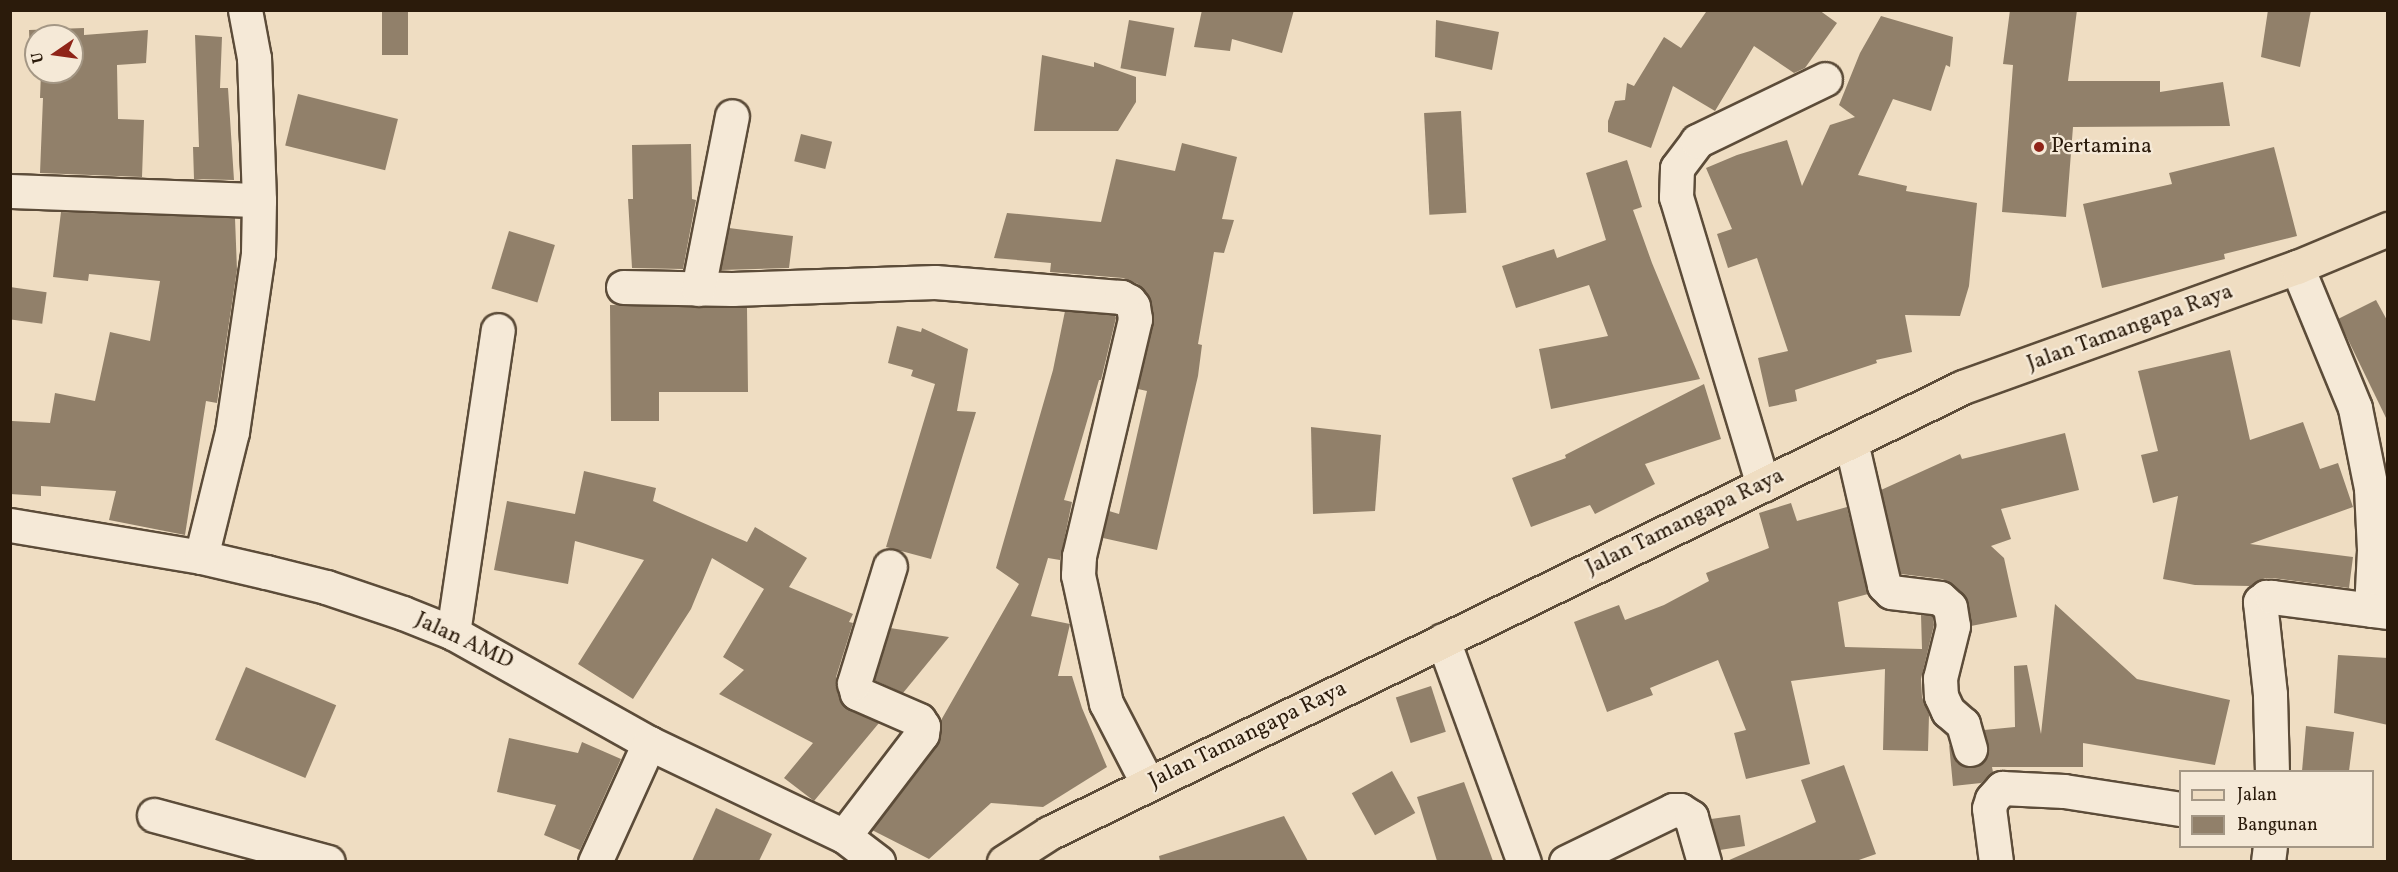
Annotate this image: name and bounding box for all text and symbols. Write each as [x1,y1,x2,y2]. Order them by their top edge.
north arrow [24,24,84,84]
text: U [26,50,50,65]
place label: Pertamina [2051,134,2152,160]
marker: Pertamina [2032,140,2046,154]
street label: Jalan Tamangapa Raya [2023,278,2237,378]
street label: Jalan Tamangapa Raya [1581,462,1789,582]
street label: Jalan AMD [411,607,517,675]
street label: Jalan Tamangapa Raya [1144,675,1352,795]
legend [2179,770,2374,848]
text: Jalan [2237,783,2277,808]
text: Bangunan [2237,813,2318,838]

